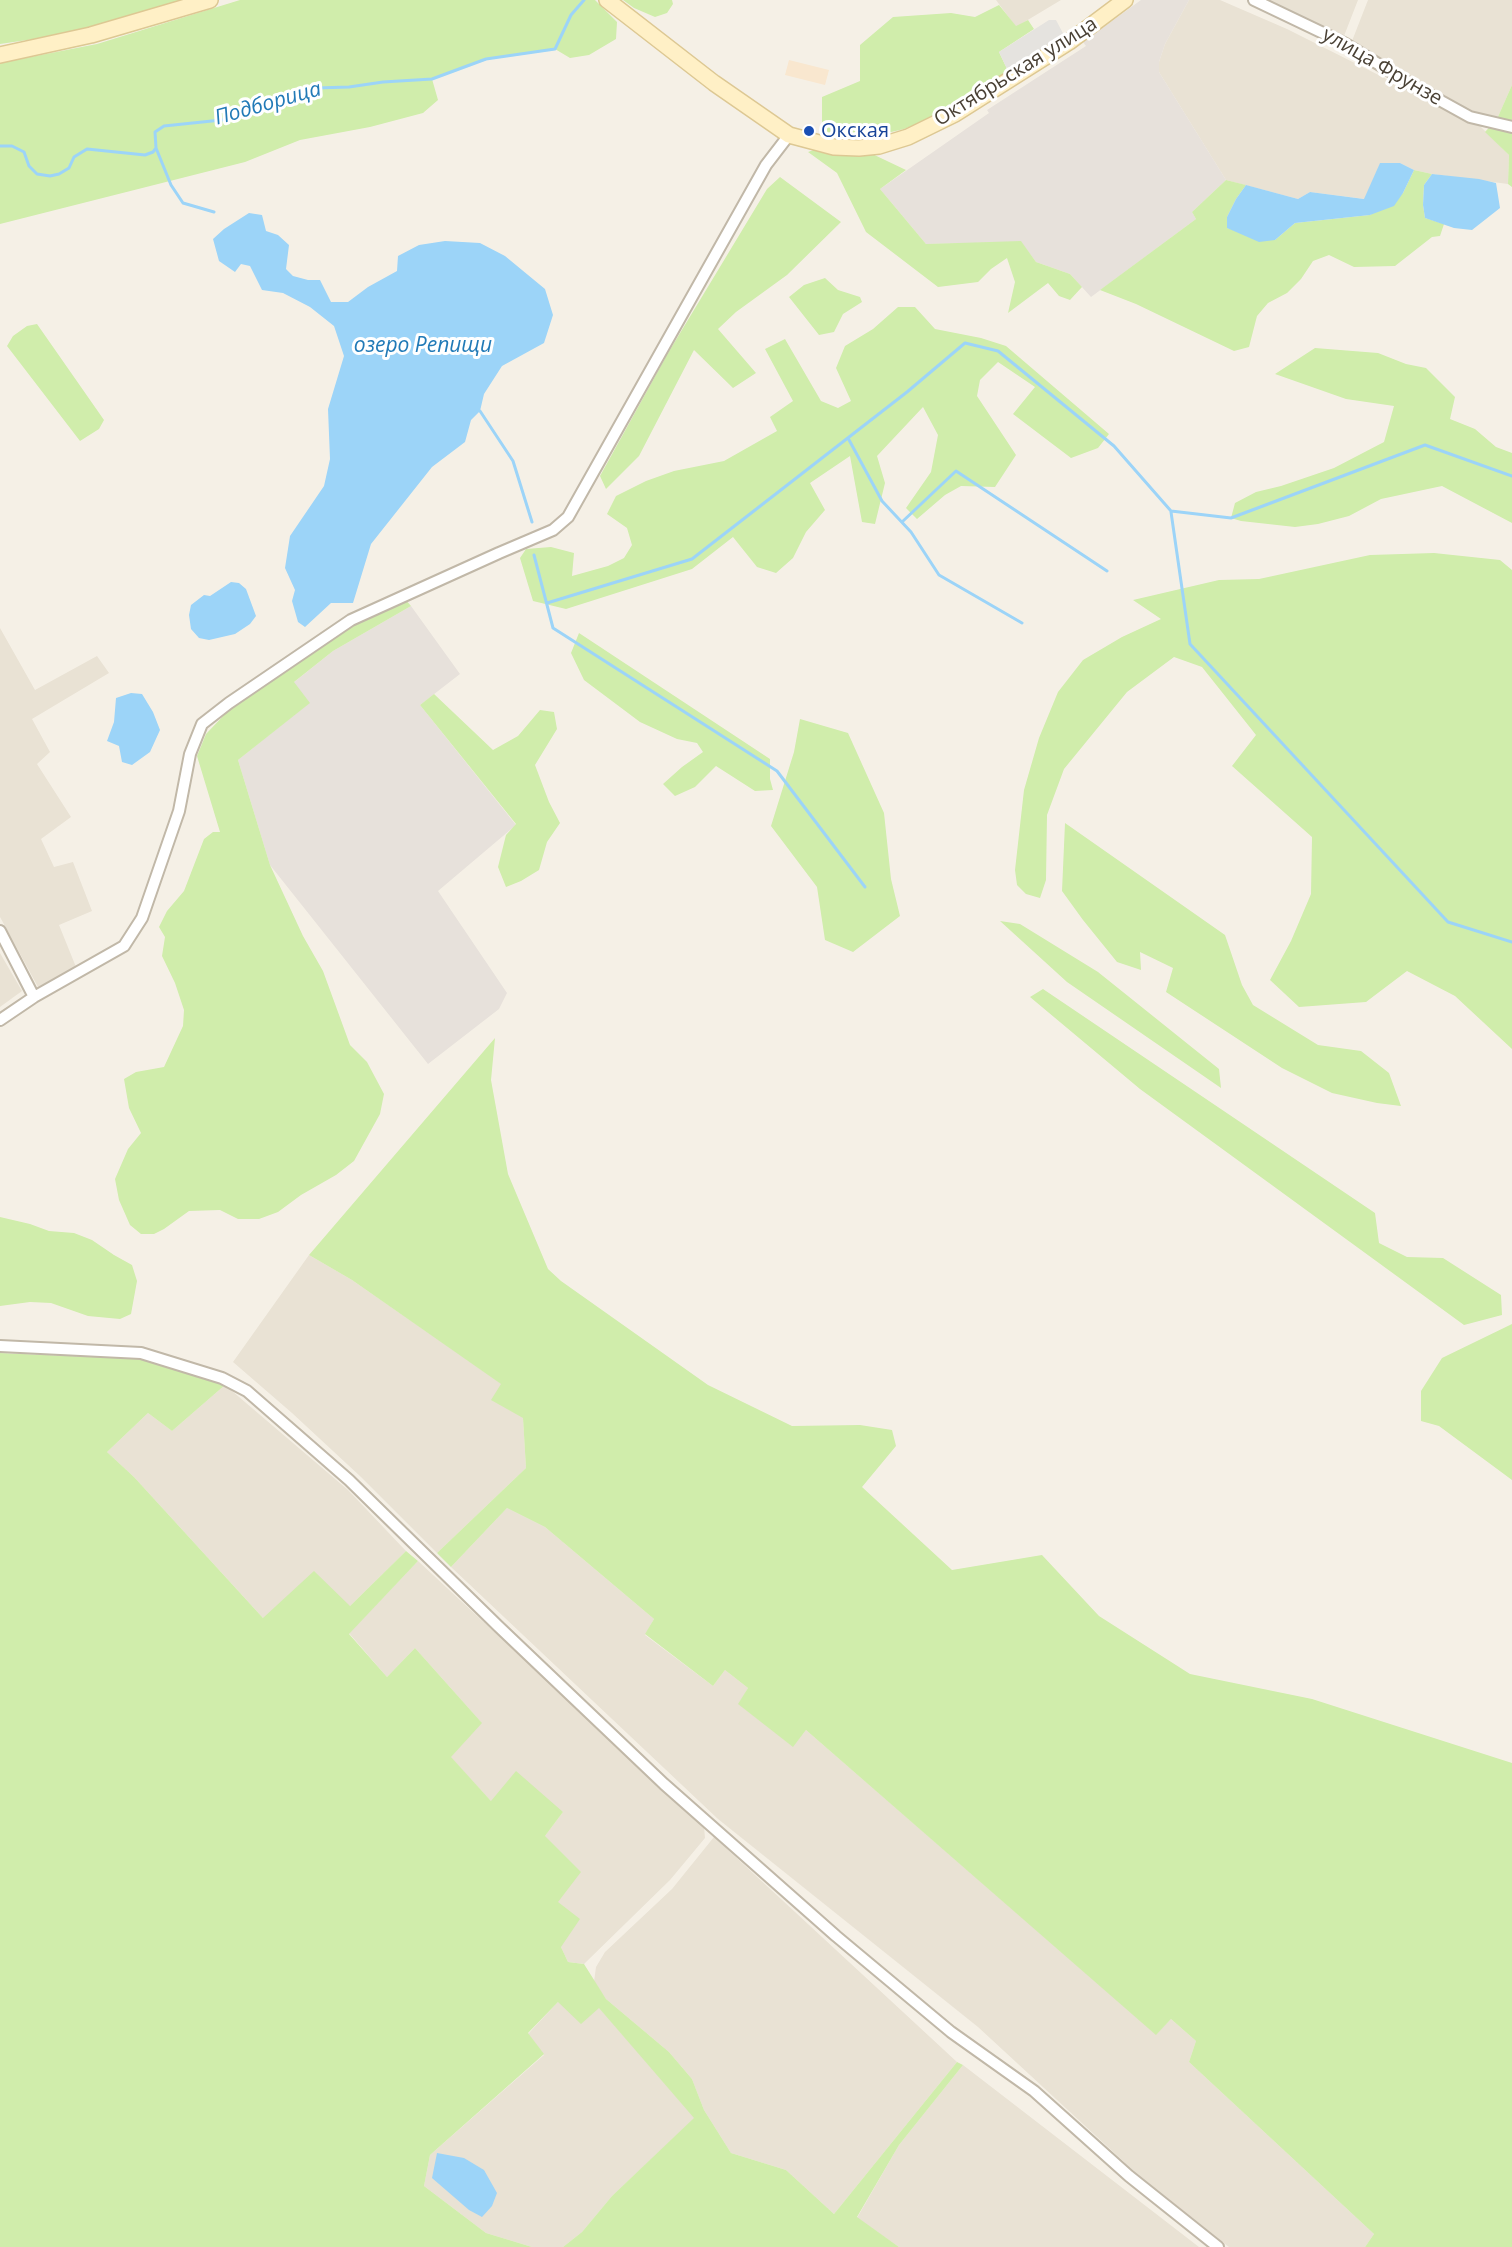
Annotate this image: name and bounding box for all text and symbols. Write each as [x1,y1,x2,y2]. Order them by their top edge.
street label: Октябрьская улица [930,12,1102,132]
street label: улица Фрунзе [1318,23,1446,111]
water label: Подборица [212,77,324,131]
place label: Окская [821,119,889,143]
marker: Окская [802,124,816,138]
water label: озеро Репищи [354,333,492,359]

